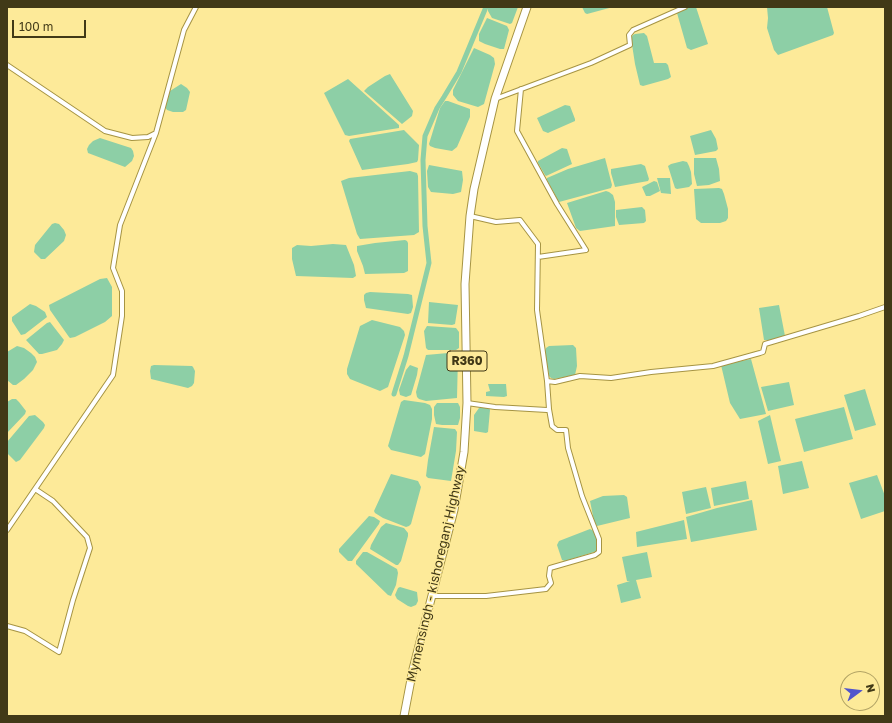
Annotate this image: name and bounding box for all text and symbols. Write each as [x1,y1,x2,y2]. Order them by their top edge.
scale bar [14,12,88,38]
text: 100 m [19,19,53,34]
road number: R360 [447,351,487,371]
street label: Mymensingh - kishoreganj Highway [404,464,468,684]
north arrow [840,671,880,711]
text: N [864,682,878,694]

